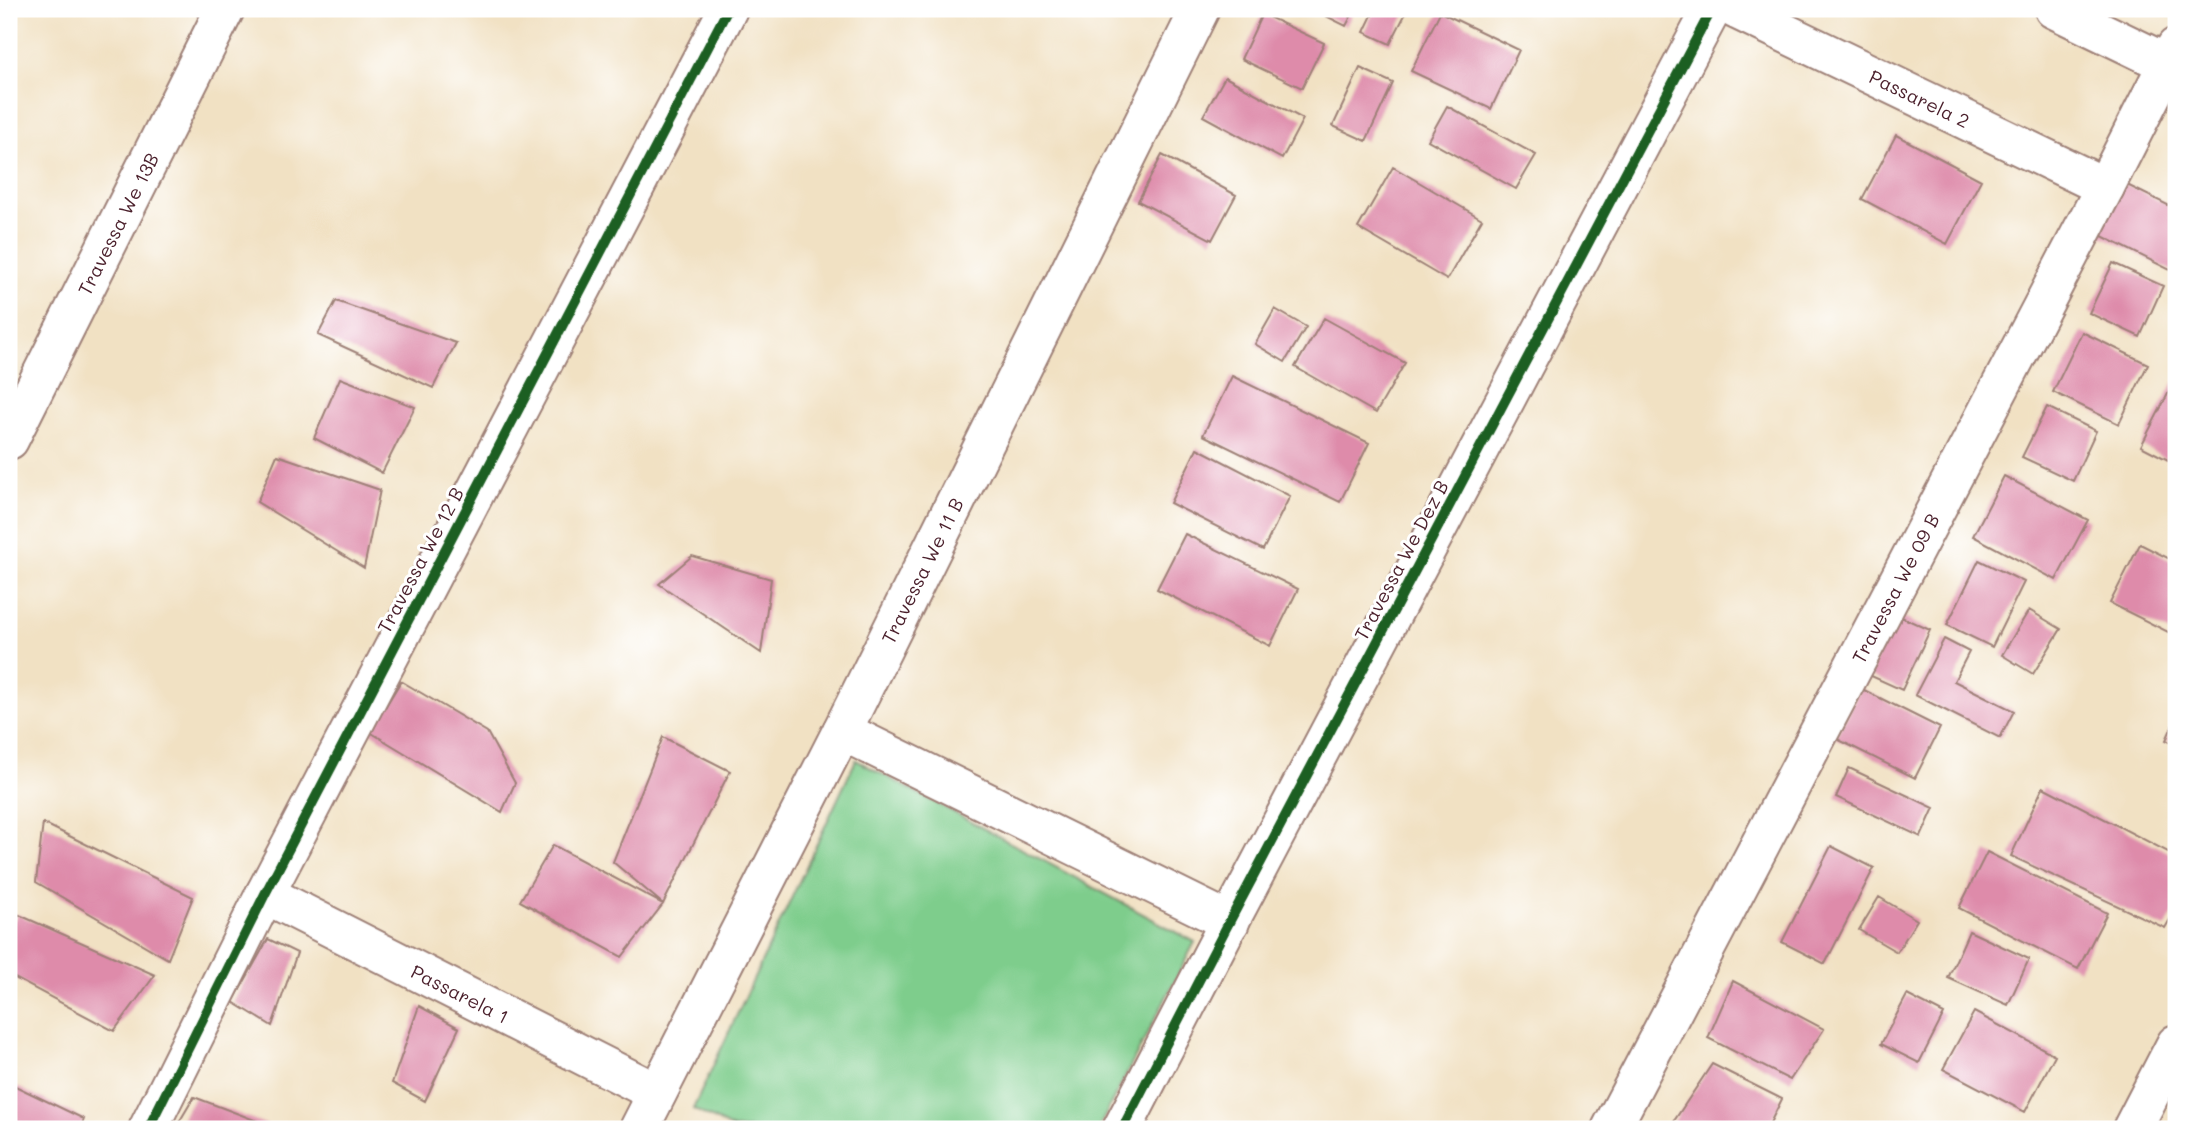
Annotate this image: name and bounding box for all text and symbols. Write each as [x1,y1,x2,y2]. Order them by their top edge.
street label: Passarela 2 [1865,63,1974,133]
street label: Travessa We 13B [71,148,164,299]
street label: Travessa We Dez B [1348,476,1454,644]
street label: Travessa We 12 B [371,483,469,637]
street label: Travessa We 11 B [875,493,968,648]
street label: Travessa We 09 B [1845,509,1944,667]
street label: Passarela 1 [407,958,513,1028]

